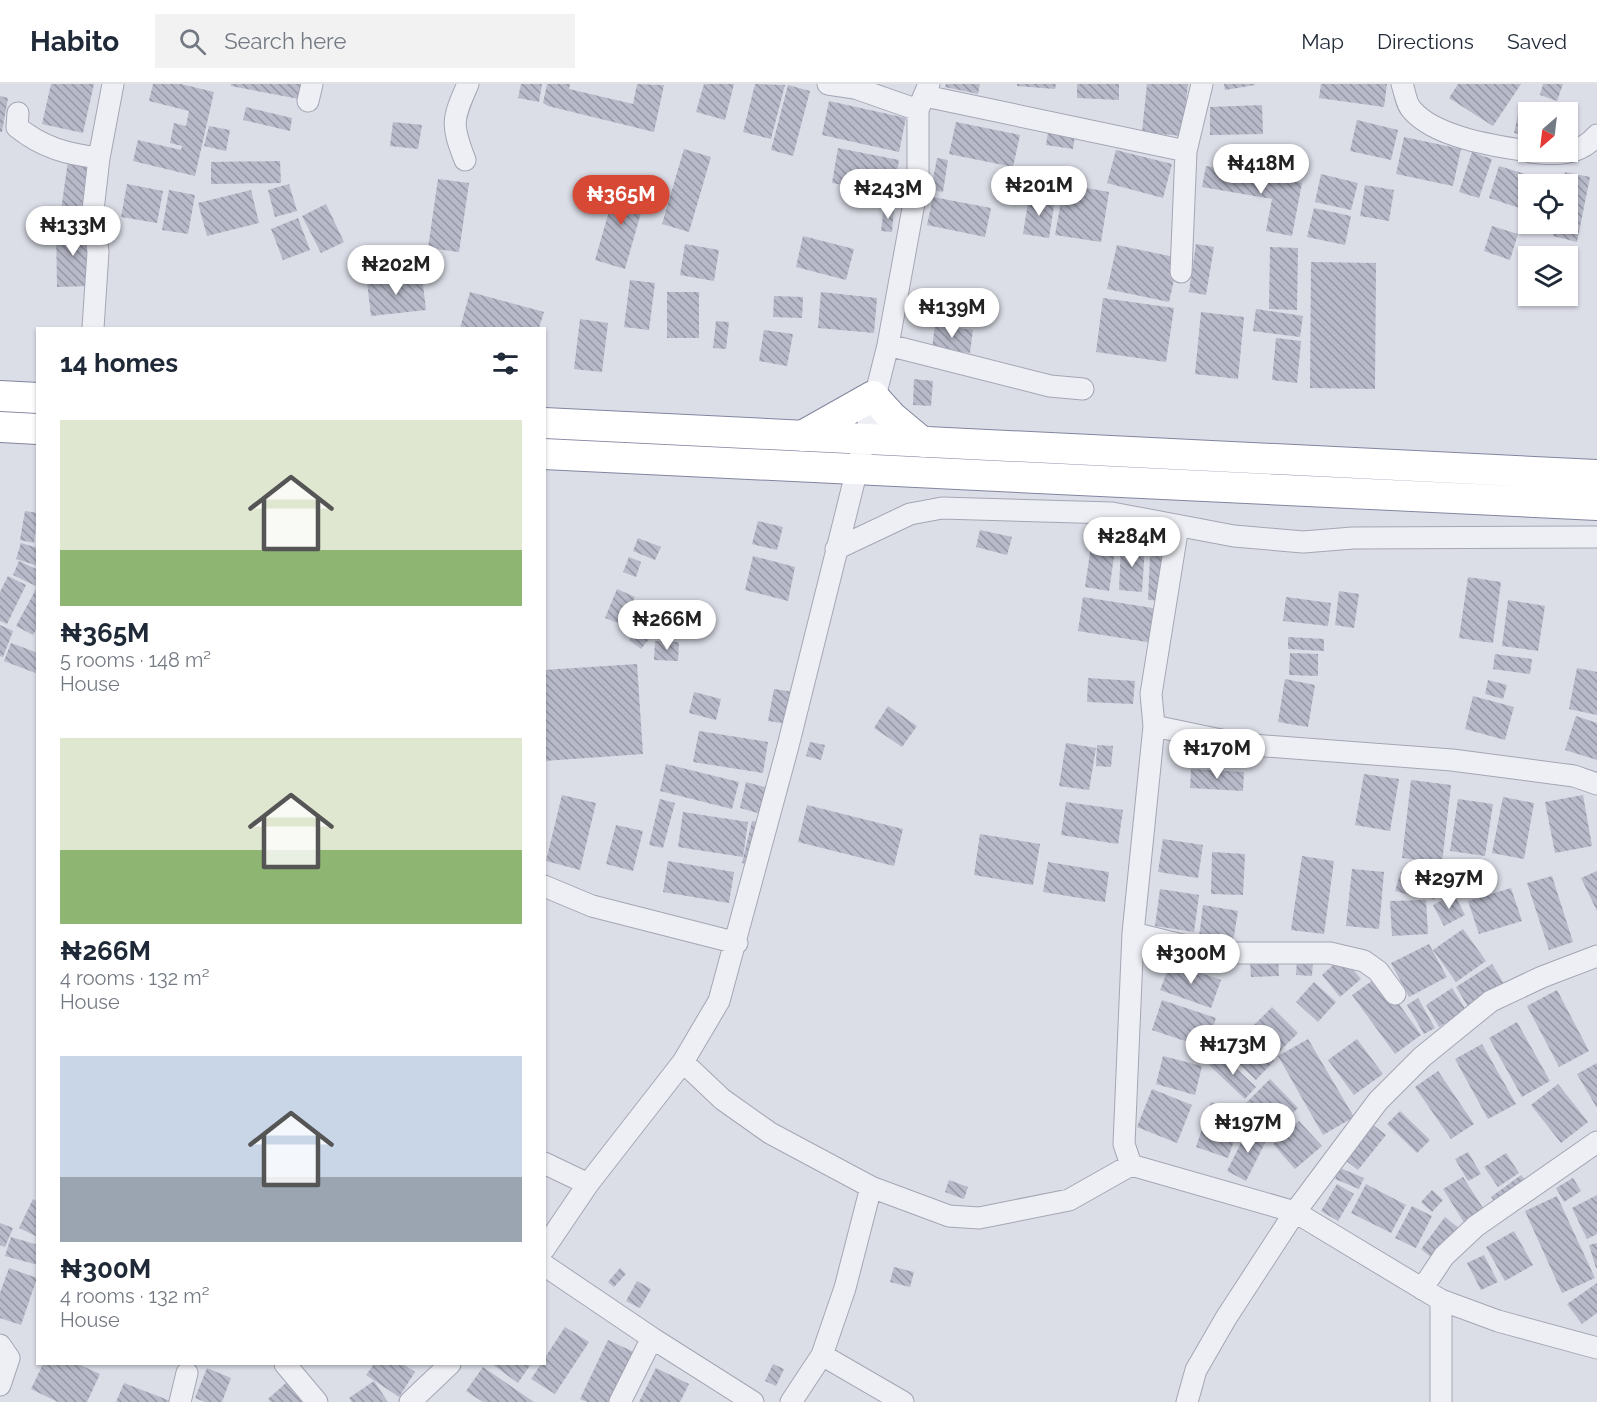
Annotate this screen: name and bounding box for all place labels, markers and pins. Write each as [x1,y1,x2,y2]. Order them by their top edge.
pin: ₦418M [1219,144,1303,195]
pin: ₦201M [997,166,1081,217]
pin: ₦243M [846,169,930,220]
pin: ₦365M [579,175,663,226]
pin: ₦133M [31,206,115,257]
pin: ₦202M [354,245,438,296]
pin: ₦139M [910,288,994,339]
pin: ₦284M [1090,517,1174,568]
pin: ₦266M [625,600,709,651]
pin: ₦170M [1175,729,1259,780]
pin: ₦297M [1407,859,1491,910]
pin: ₦300M [1149,934,1233,985]
pin: ₦173M [1191,1025,1275,1076]
pin: ₦197M [1206,1103,1290,1154]

